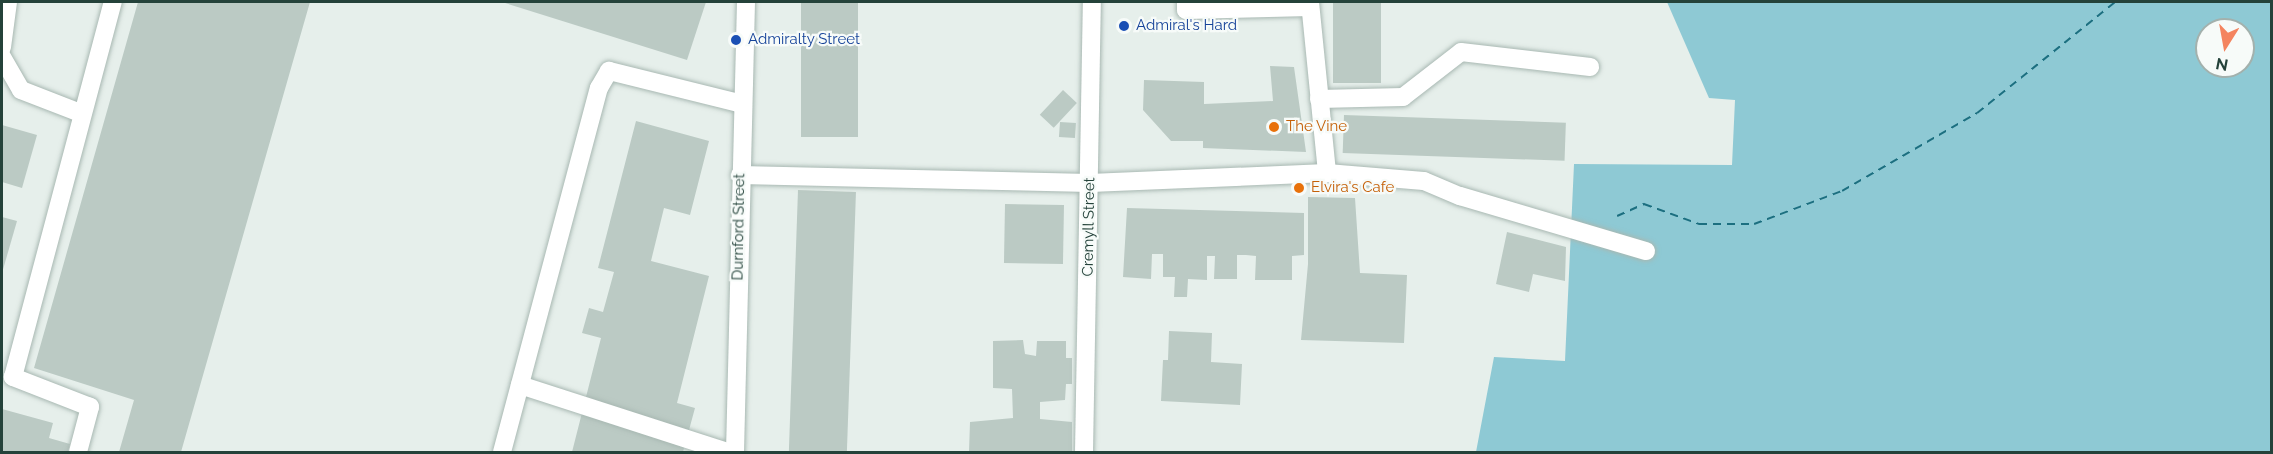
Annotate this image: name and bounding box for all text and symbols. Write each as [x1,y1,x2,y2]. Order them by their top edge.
place label: Admiral's Hard [1136,17,1237,35]
north arrow [2195,18,2255,78]
marker: Admiral's Hard [1117,19,1131,33]
place label: Admiralty Street [748,31,860,49]
marker: Admiralty Street [729,33,743,47]
text: N [2214,54,2230,75]
place label: The Vine [1286,118,1348,136]
marker: The Vine [1267,120,1281,134]
street label: Durnford Street [729,173,749,281]
street label: Cremyll Street [1079,177,1099,277]
place label: Elvira's Cafe [1311,179,1394,197]
marker: Elvira's Cafe [1292,181,1306,195]

